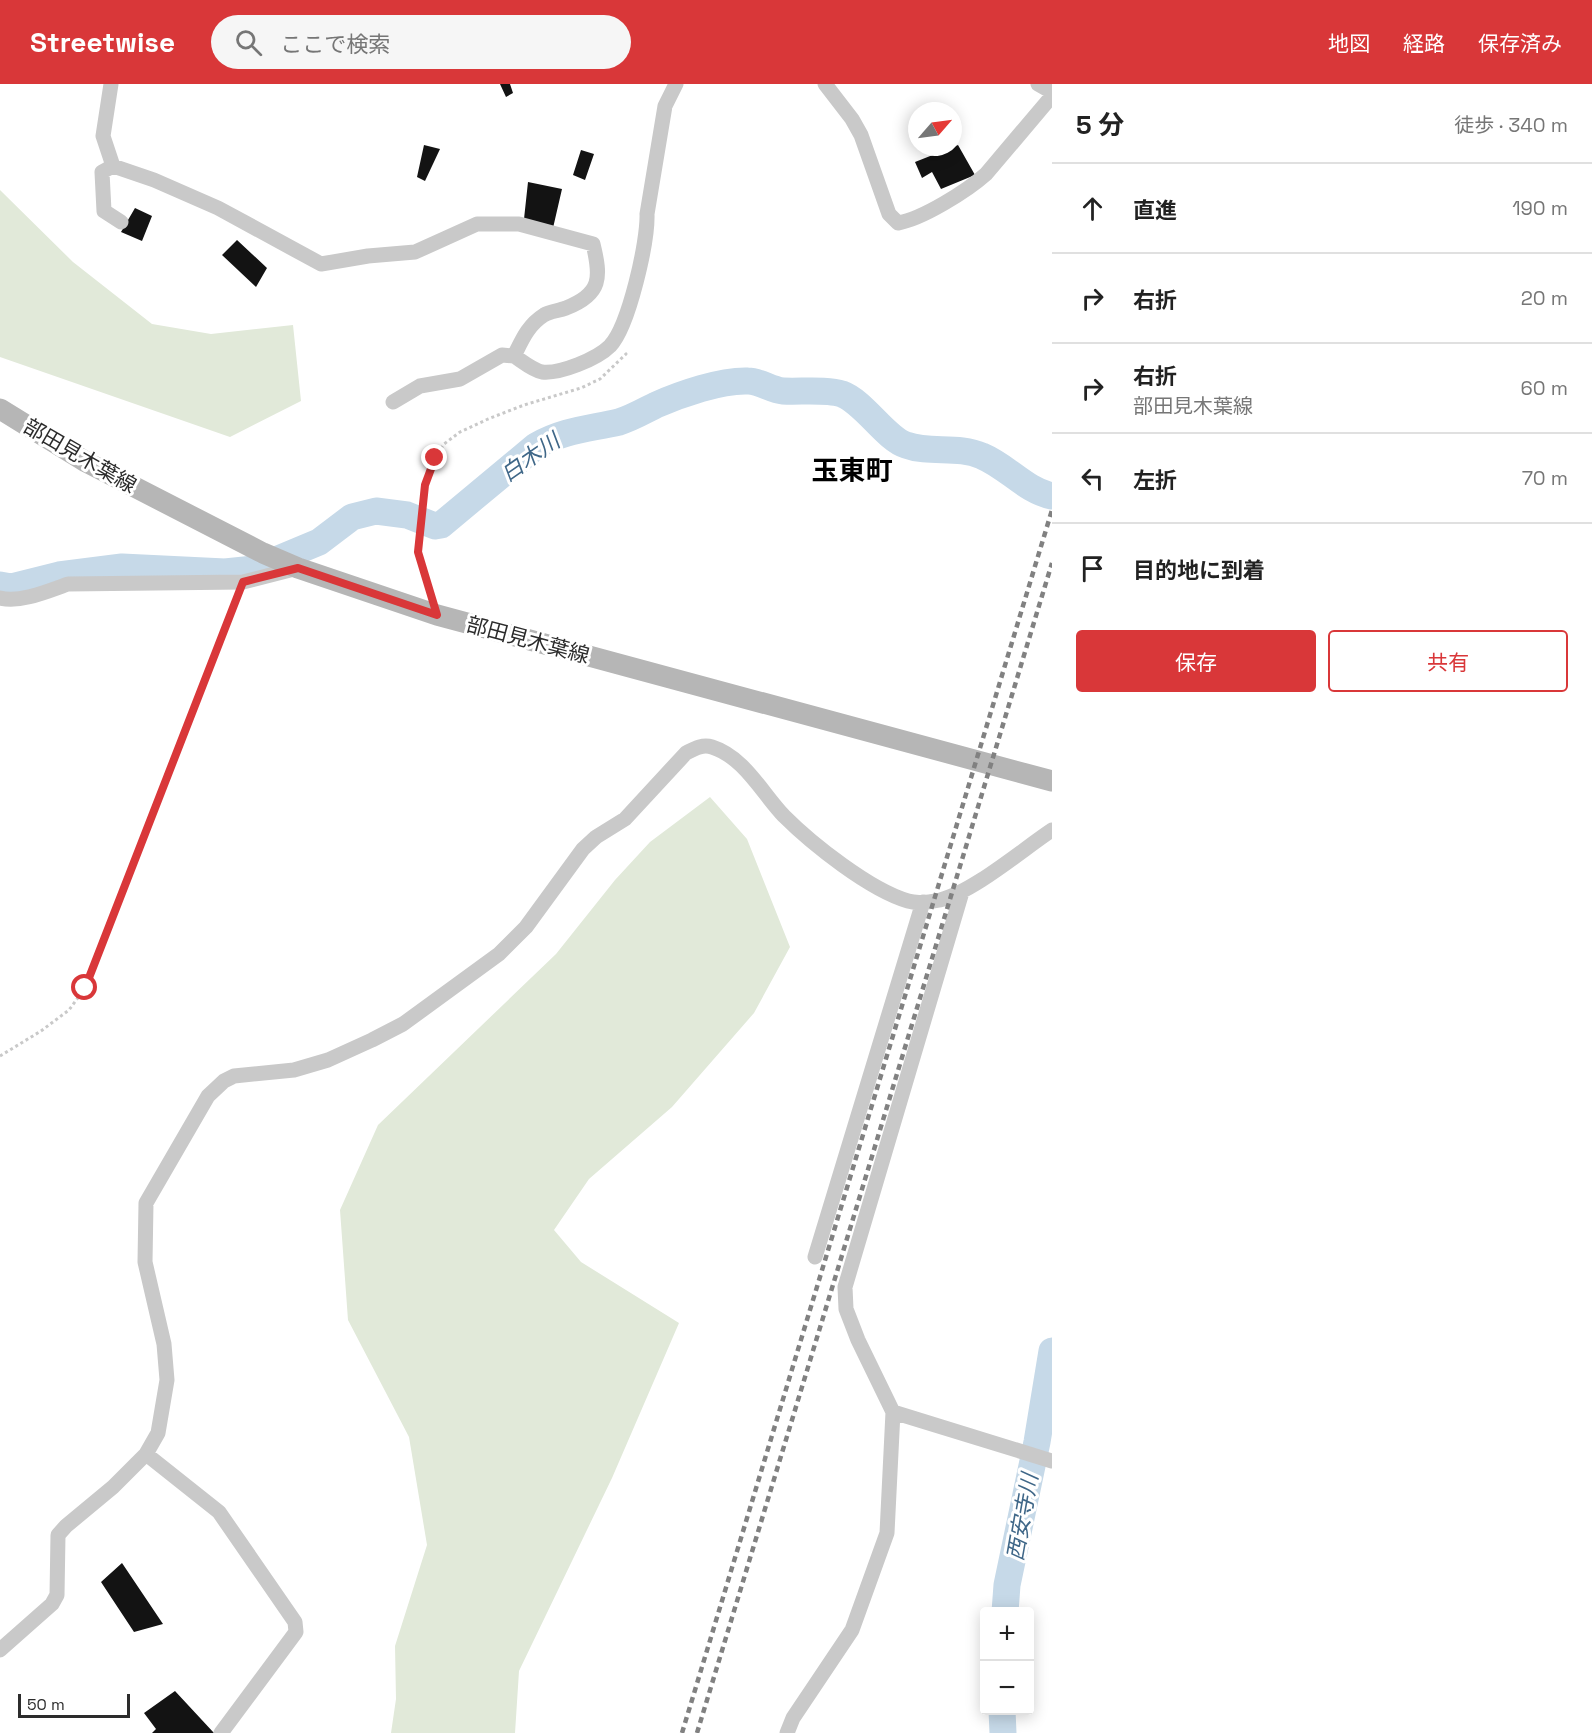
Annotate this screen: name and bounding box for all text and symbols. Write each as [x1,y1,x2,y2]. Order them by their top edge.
search box [211,15,631,69]
text: Streetwise [30,24,175,60]
icon: search [232,26,265,59]
text: ここで検索 [280,30,390,58]
text: 地図 [1328,30,1370,57]
text: 経路 [1403,30,1445,57]
text: 保存済み [1478,30,1562,57]
north arrow [908,102,962,156]
text: 5 分 [1076,108,1124,142]
text: 徒歩 · 340 m [1454,112,1568,138]
icon: ahead [1076,192,1109,225]
text: 190 m [1512,195,1568,221]
text: 直進 [1133,196,1177,224]
icon: right [1076,282,1109,315]
text: 20 m [1521,285,1568,311]
text: 右折 [1133,286,1177,314]
text: 右折 [1133,362,1177,390]
icon: right [1076,372,1109,405]
text: 60 m [1521,375,1568,401]
text: 部田見木葉線 [1133,393,1253,419]
street label: 部田見木葉線 [19,412,142,499]
water label: 白木川 [495,425,567,487]
route end [421,444,447,470]
district label: 玉東町 [812,453,893,488]
icon: left [1076,462,1109,495]
text: 70 m [1522,465,1568,491]
text: 左折 [1133,466,1177,494]
icon: arrive [1076,552,1109,585]
text: 目的地に到着 [1133,556,1265,584]
street label: 部田見木葉線 [464,610,592,669]
button: 保存 [1076,630,1316,692]
button: 共有 [1328,630,1568,692]
route start [71,974,97,1000]
water label: 西安寺川 [1001,1469,1044,1563]
map controls [980,1607,1034,1715]
button: + [980,1607,1034,1661]
button: − [980,1661,1034,1715]
scale bar [18,1691,130,1718]
text: 50 m [27,1694,65,1715]

